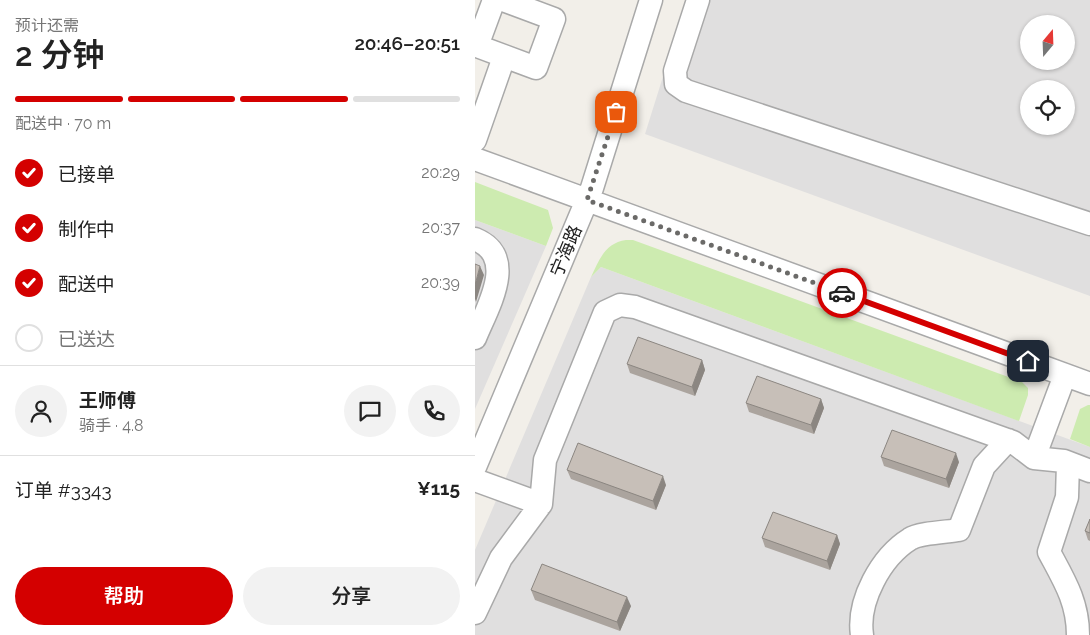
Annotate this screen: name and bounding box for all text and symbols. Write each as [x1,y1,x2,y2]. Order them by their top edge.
north arrow [1020,15,1075,70]
map controls [1020,15,1075,135]
text: 预计还需 [15,16,79,35]
text: 20:46–20:51 [354,32,460,54]
text: 2 分钟 [15,36,104,73]
button: locate [1020,80,1075,135]
pin [595,91,637,133]
icon: bag [602,98,630,126]
text: 配送中 · 70 m [15,114,111,133]
icon: check [15,159,43,187]
text: 已接单 [58,163,115,185]
text: 20:29 [421,163,460,182]
icon: check [15,214,43,242]
text: 制作中 [58,218,115,240]
text: 20:37 [422,218,460,237]
street label: 宁海路 [545,222,586,280]
courier [817,268,867,318]
icon: check [15,269,43,297]
text: 配送中 [58,273,115,295]
text: 20:39 [421,273,460,292]
icon: car [828,279,856,307]
text: 已送达 [58,328,115,350]
pin [1007,340,1049,382]
icon: home [1014,347,1042,375]
button: person [15,385,67,437]
button: chat [344,385,396,437]
button: phone [408,385,460,437]
text: 王师傅 [79,389,136,411]
text: 骑手 · 4.8 [79,416,143,435]
text: ¥115 [417,477,460,499]
text: 订单 #3343 [15,479,112,501]
button: 帮助 [15,567,233,625]
button: 分享 [243,567,460,625]

